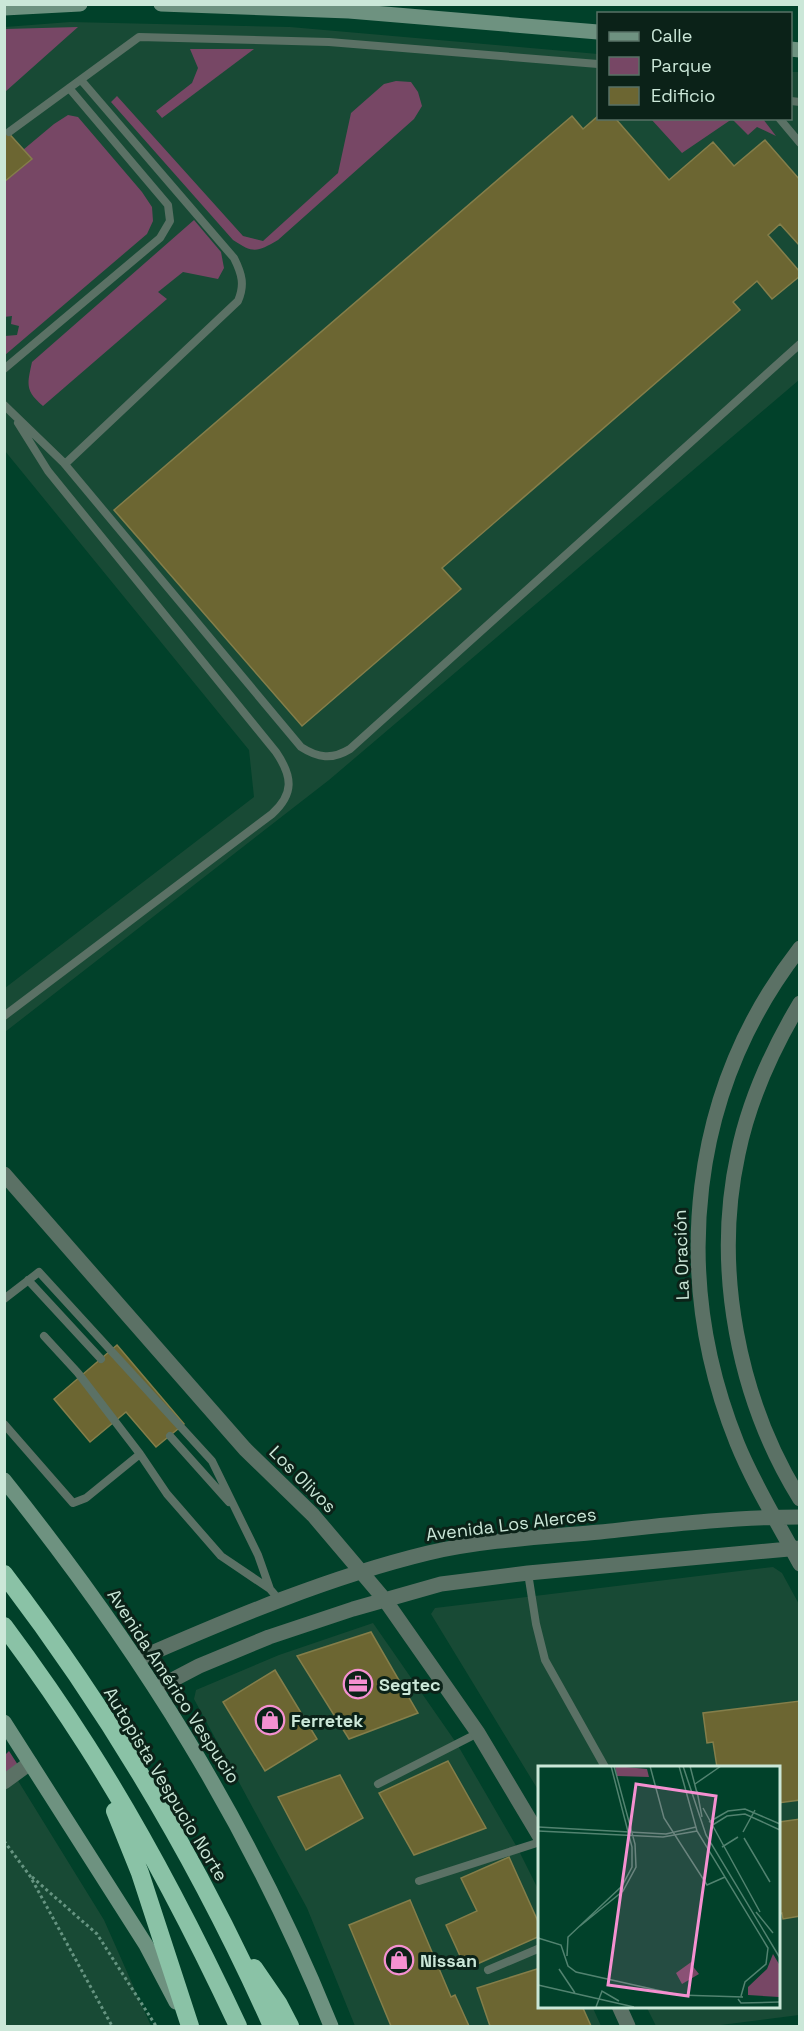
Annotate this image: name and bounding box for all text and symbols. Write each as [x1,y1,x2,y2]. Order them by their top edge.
legend [597,12,792,120]
text: Calle [651,24,692,47]
text: Parque [651,54,712,77]
text: Edificio [651,84,715,107]
street label: La Oración [668,1209,694,1301]
street label: Los Olivos [265,1441,341,1517]
street label: Avenida Los Alerces [424,1502,598,1546]
street label: Avenida Américo Vespucio [102,1584,246,1788]
office icon: Segtec [342,1668,374,1700]
place label: Segtec [379,1673,441,1696]
street label: Autopista Vespucio Norte [99,1683,233,1885]
shop icon: Ferretek [254,1704,286,1736]
place label: Ferretek [291,1709,363,1732]
inset map [538,1766,780,2007]
shop icon: Nissan [383,1944,415,1976]
place label: Nissan [420,1949,477,1972]

